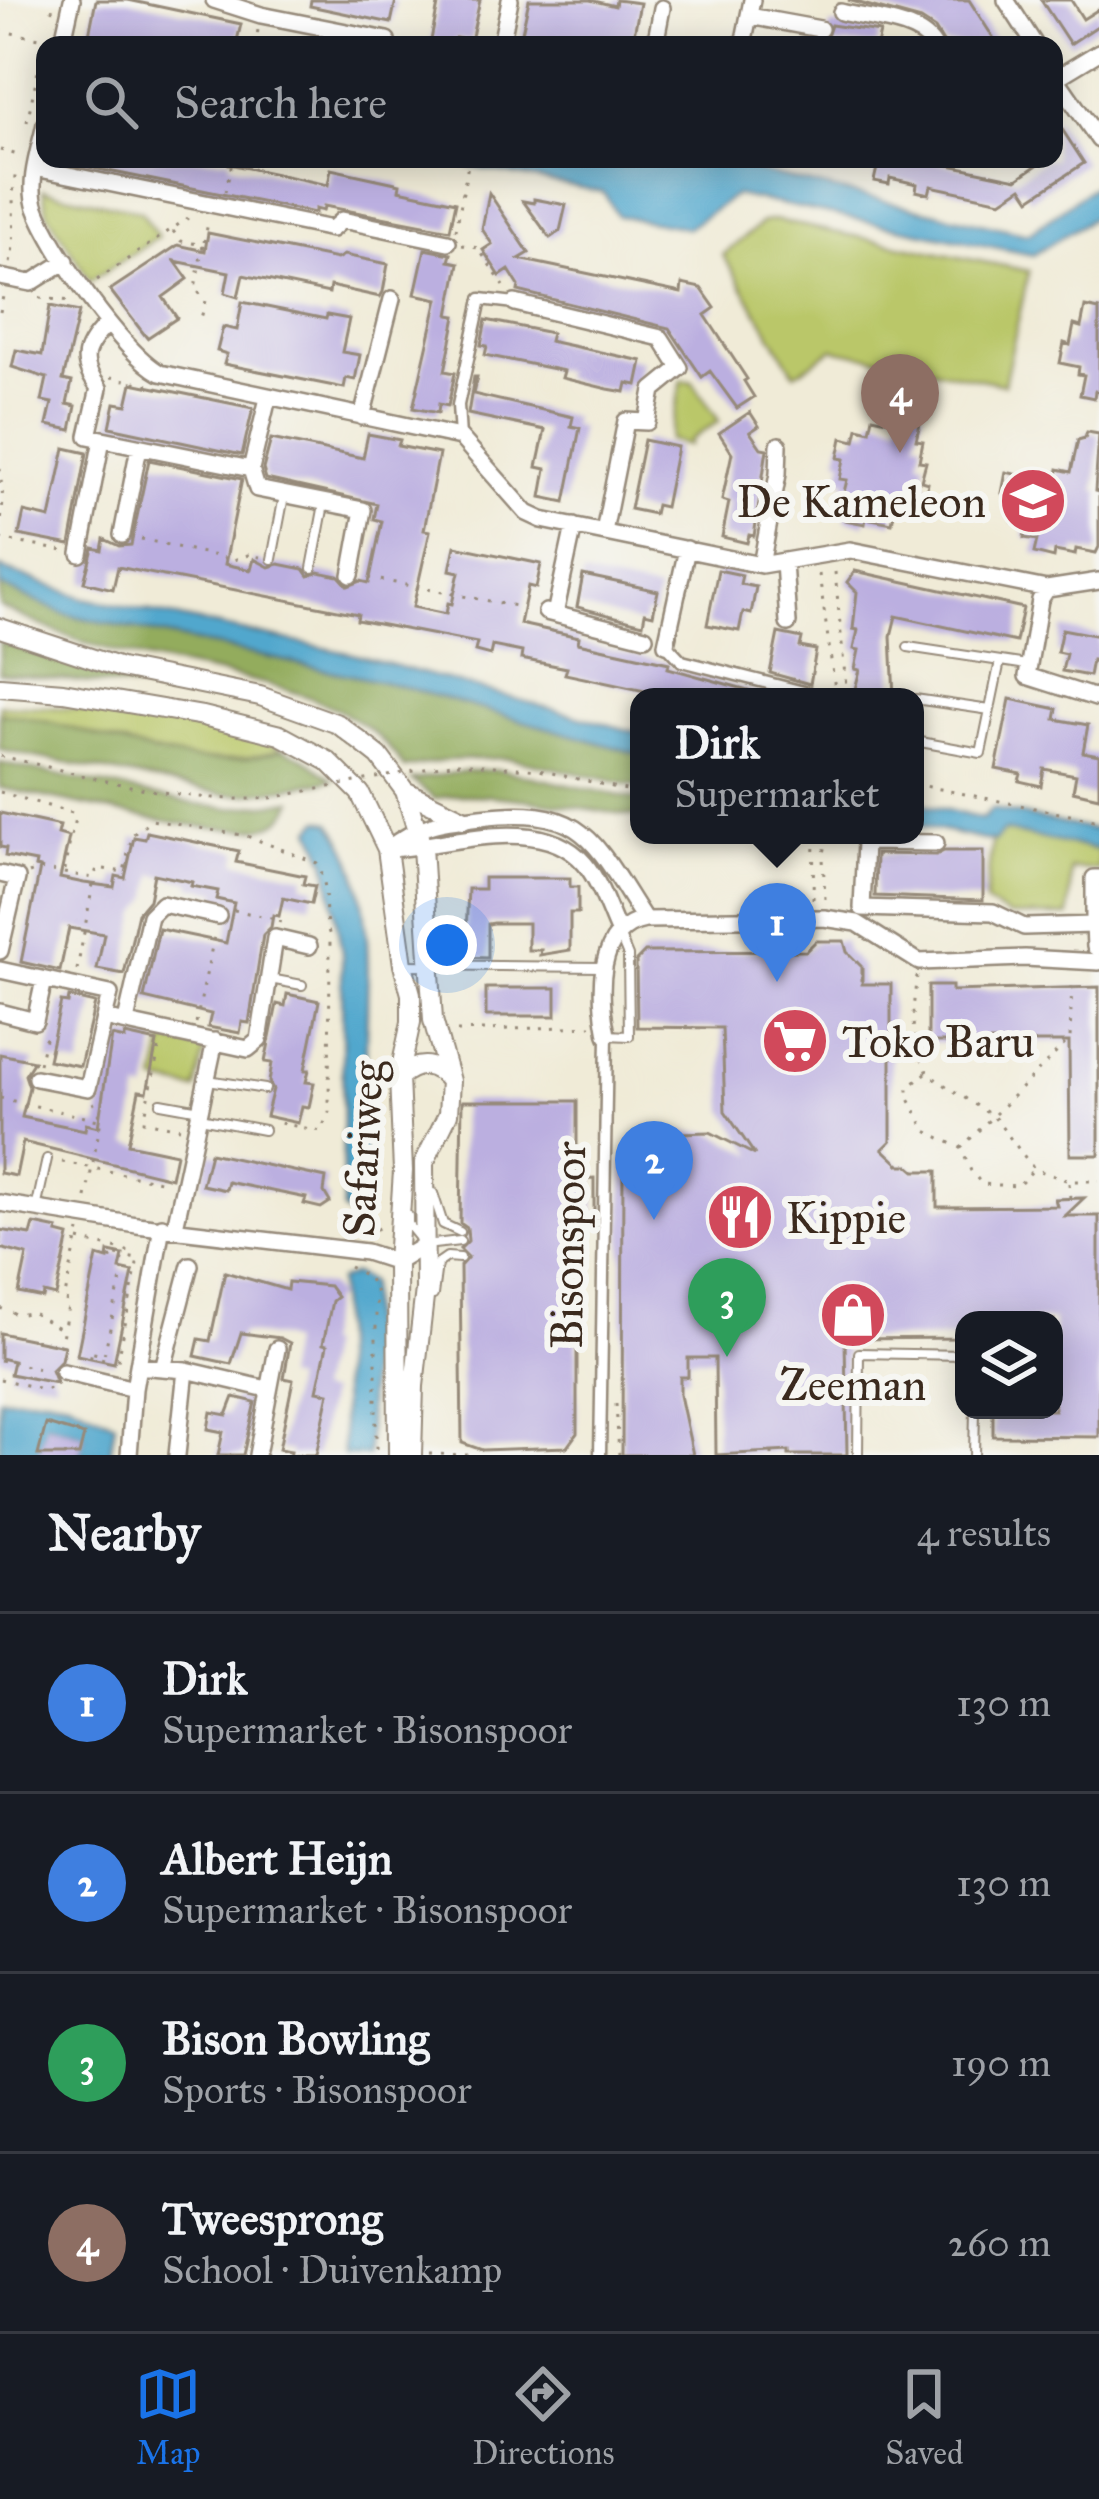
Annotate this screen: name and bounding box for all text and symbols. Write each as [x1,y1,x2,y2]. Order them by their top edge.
search box [36,36,1063,168]
icon: search [78,69,144,135]
text: Search here [174,75,387,130]
pin: 4 [861,354,939,453]
school or university icon: De Kameleon [998,466,1068,536]
place label: De Kameleon [737,474,986,529]
popup [630,688,924,844]
text: Dirk [675,715,760,770]
text: Supermarket [675,770,880,818]
pin: 1 [738,883,816,982]
your location [417,915,477,975]
supermarket icon: Toko Baru [760,1006,830,1076]
place label: Toko Baru [842,1014,1035,1069]
street label: Safariweg [331,1058,395,1239]
pin: 2 [615,1121,693,1220]
street label: Bisonspoor [539,1141,597,1349]
restaurant icon: Kippie [705,1182,775,1252]
place label: Kippie [786,1190,906,1245]
pin: 3 [688,1258,766,1357]
shop icon: Zeeman [818,1280,888,1350]
map controls [955,1311,1063,1419]
button: layers [955,1311,1063,1419]
place label: Zeeman [780,1357,926,1412]
text: Nearby [48,1502,200,1564]
text: 4 results [917,1509,1051,1557]
text: Dirk [162,1651,247,1706]
text: 1 [79,1679,95,1727]
text: 130 m [956,1679,1051,1727]
text: Supermarket · Bisonspoor [162,1706,572,1754]
text: Albert Heijn [162,1831,392,1886]
text: 2 [77,1859,97,1907]
text: 130 m [956,1859,1051,1907]
text: Supermarket · Bisonspoor [162,1886,572,1934]
text: Bison Bowling [162,2011,429,2066]
text: 3 [79,2039,95,2087]
text: 190 m [951,2039,1051,2087]
text: Sports · Bisonspoor [162,2066,472,2114]
text: Tweesprong [162,2191,383,2246]
text: 4 [76,2219,98,2267]
text: 260 m [948,2219,1051,2267]
text: School · Duivenkamp [162,2246,502,2294]
tab: Map [135,2361,201,2473]
tab: Directions [472,2361,614,2473]
tab: Saved [885,2361,964,2473]

